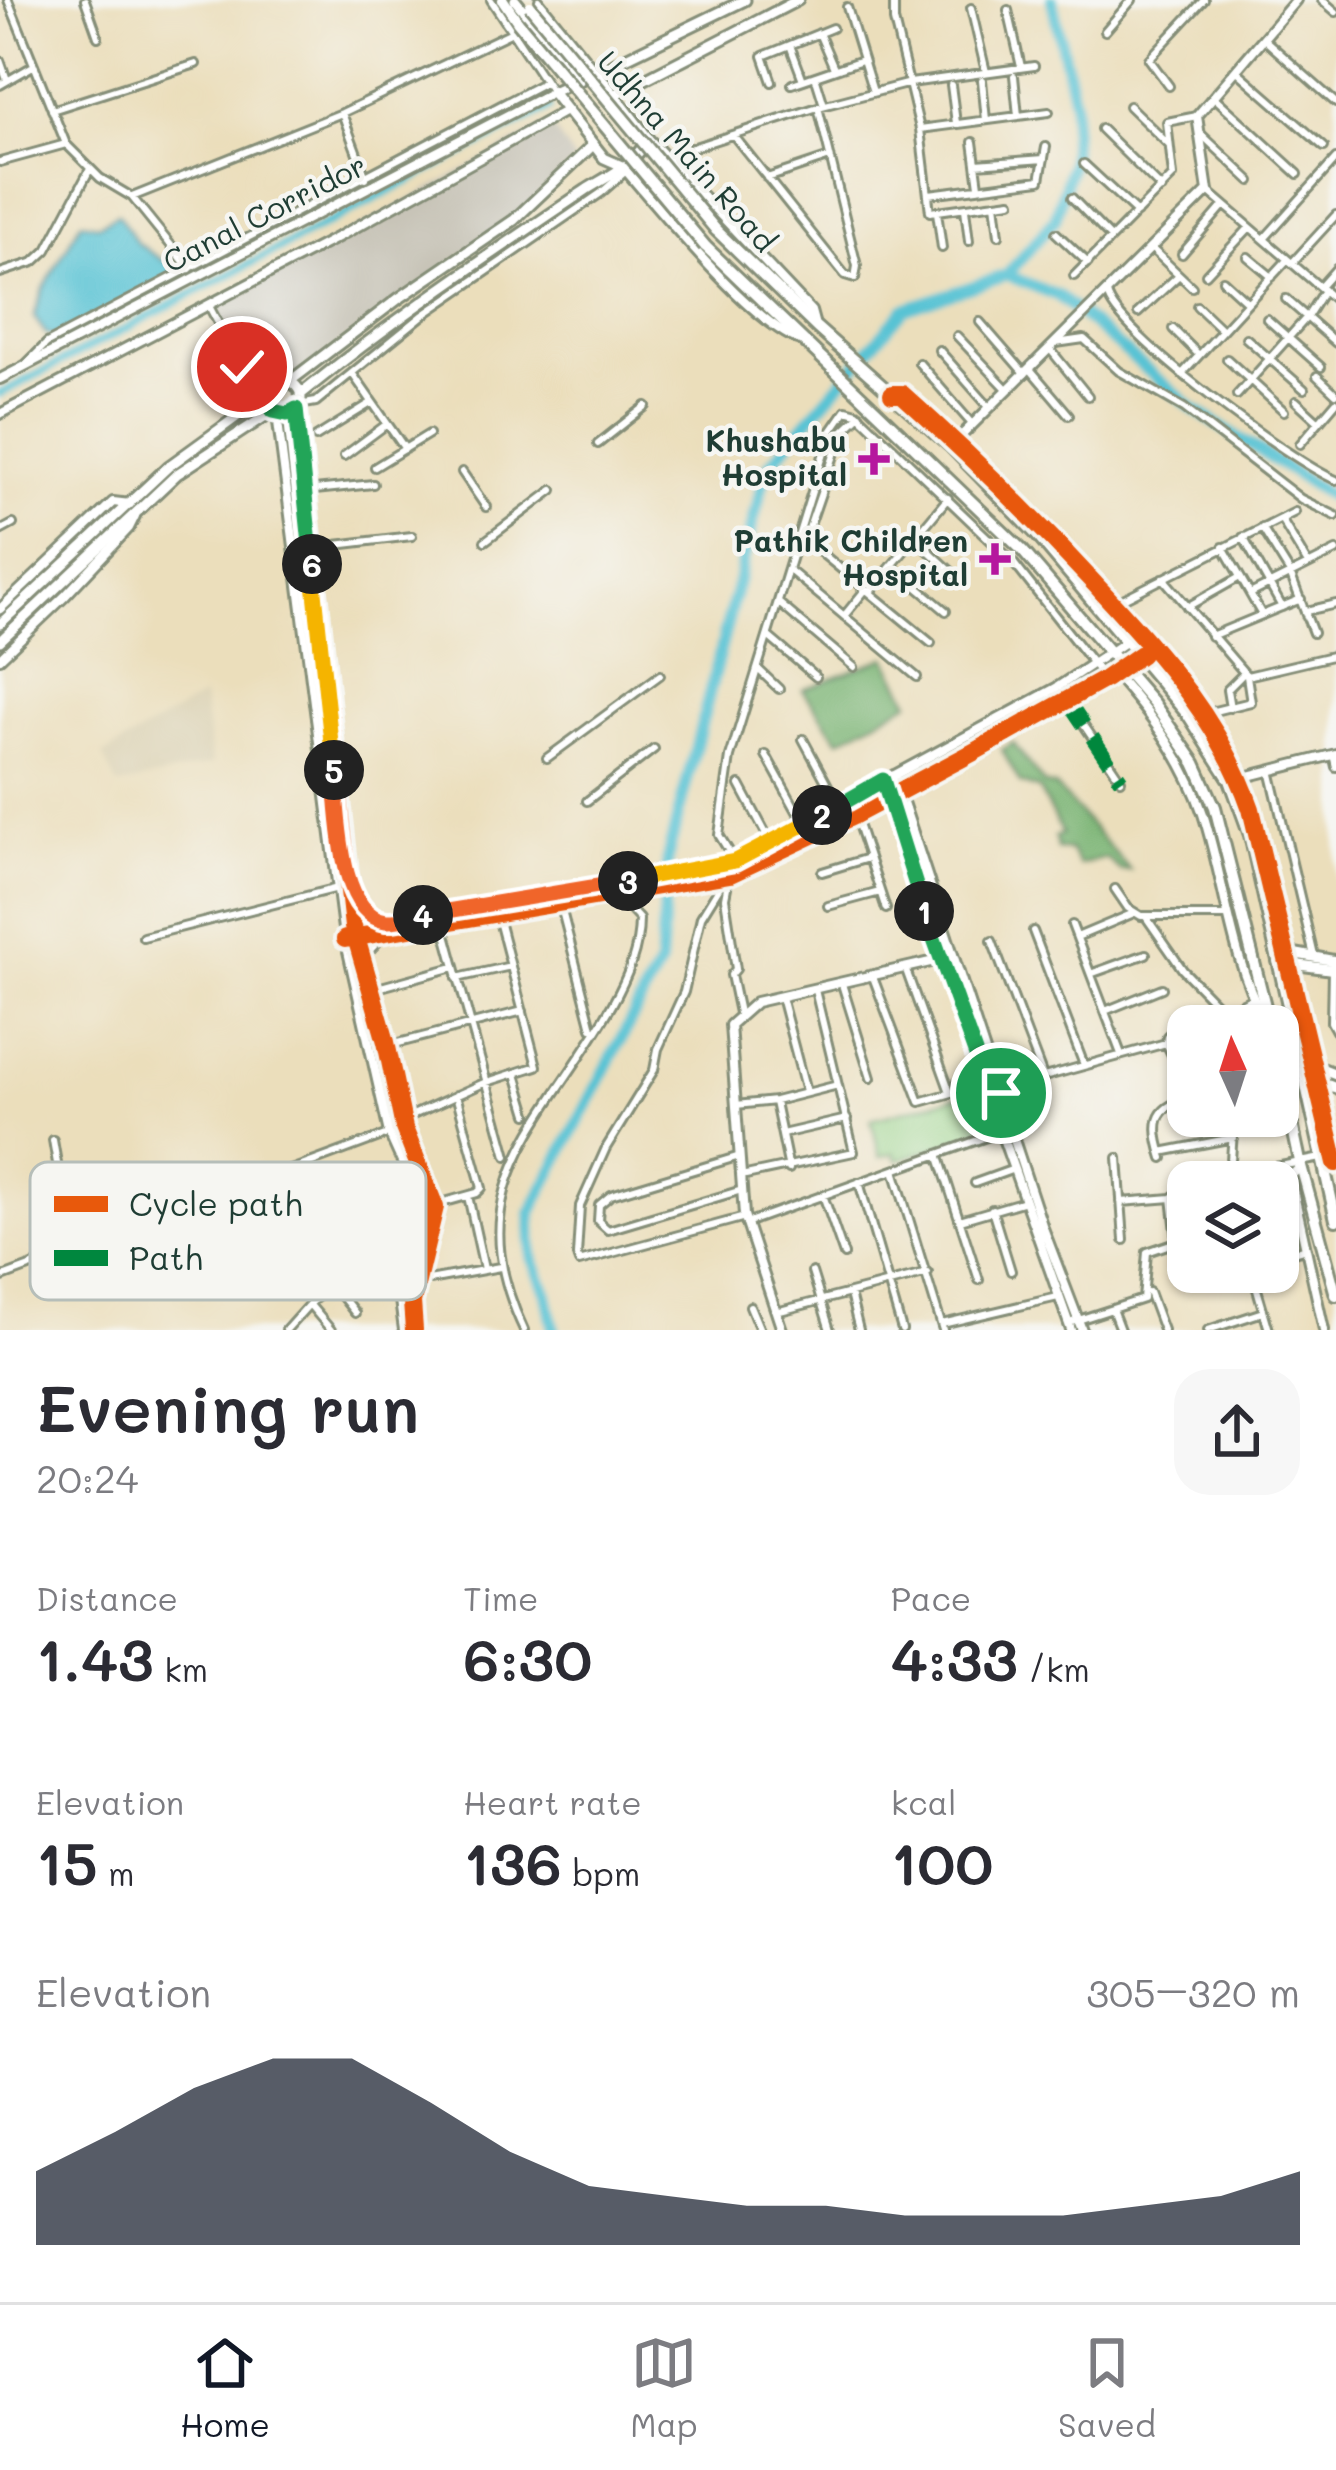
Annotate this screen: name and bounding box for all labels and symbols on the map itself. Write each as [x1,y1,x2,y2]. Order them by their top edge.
street label: Udhna Main Road [589,42,786,260]
street label: Canal Corridor [156,144,372,281]
pin [191,316,293,418]
place label: Khushabu Hospital [705,420,847,494]
marker: Khushabu Hospital [858,443,890,475]
place label: Pathik Children Hospital [734,520,968,594]
pin: 6 [282,534,342,594]
marker: Pathik Children Hospital [979,543,1011,575]
pin: 5 [304,740,364,800]
pin: 2 [792,785,852,845]
pin: 3 [598,851,658,911]
pin: 1 [894,881,954,941]
pin: 4 [393,885,453,945]
north arrow [1167,1005,1299,1137]
pin [950,1042,1052,1144]
legend [30,1162,426,1300]
text: Cycle path [129,1181,303,1225]
text: Path [129,1235,203,1278]

